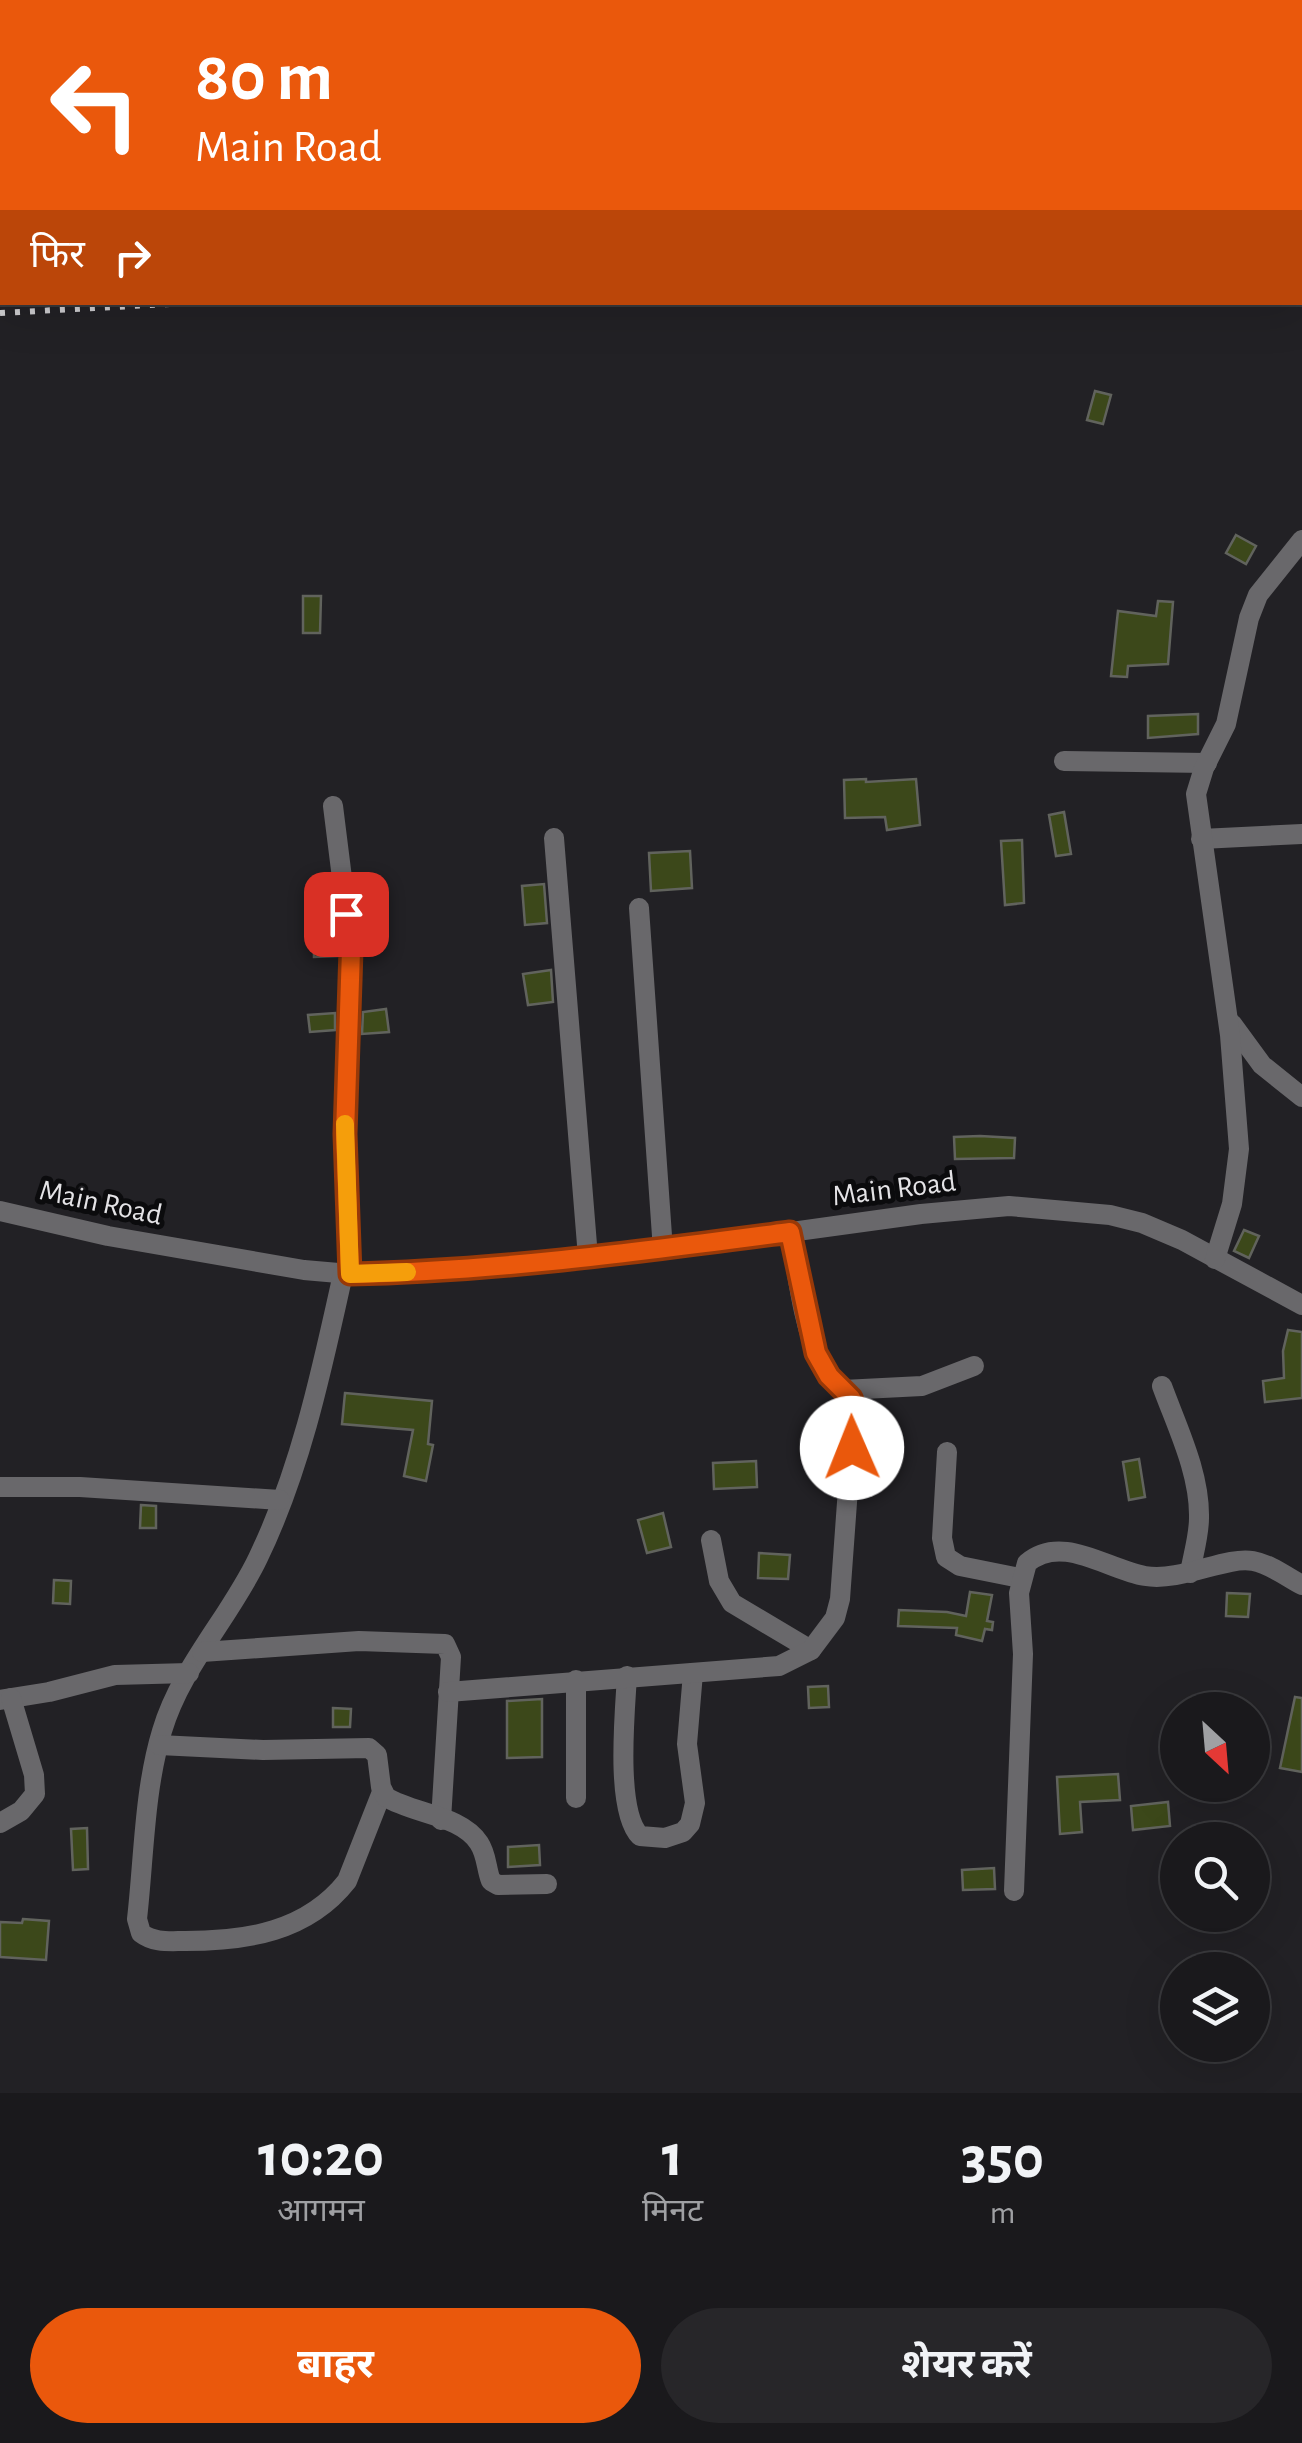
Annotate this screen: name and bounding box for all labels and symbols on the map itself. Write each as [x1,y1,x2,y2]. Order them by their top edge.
pin [304,872,389,957]
street label: Main Road [830,1167,958,1211]
street label: Main Road [37,1175,165,1231]
position arrow [800,1396,904,1500]
north arrow [1160,1692,1270,1802]

